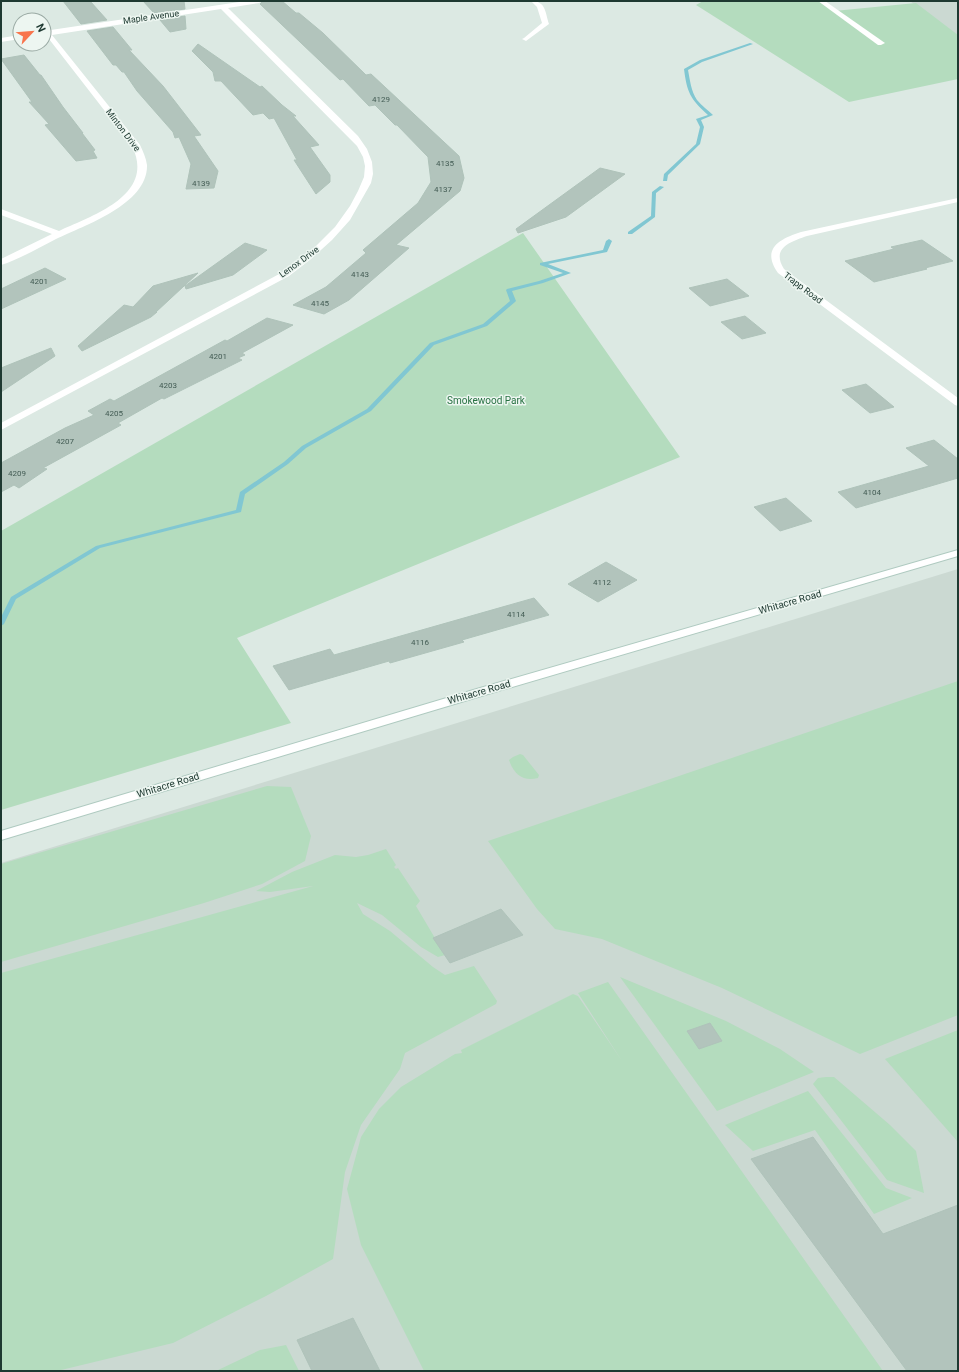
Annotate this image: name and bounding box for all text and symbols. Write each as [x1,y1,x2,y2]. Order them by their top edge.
street label: Maple Avenue [122,8,180,26]
north arrow [12,12,52,52]
text: N [33,21,48,34]
house number: 4129 [372,95,390,104]
street label: Minton Drive [104,107,142,153]
house number: 4135 [436,159,454,168]
house number: 4139 [192,179,210,188]
house number: 4137 [434,185,452,194]
street label: Lenox Drive [277,244,321,280]
house number: 4143 [351,270,369,279]
street label: Trapp Road [782,270,824,306]
house number: 4201 [30,277,48,286]
house number: 4145 [311,299,329,308]
house number: 4201 [209,352,227,361]
house number: 4203 [159,381,177,390]
park label: Smokewood Park [447,395,526,406]
house number: 4205 [105,409,123,418]
house number: 4207 [56,437,74,446]
house number: 4209 [8,469,26,478]
house number: 4104 [863,488,881,497]
house number: 4112 [593,578,611,587]
street label: Whitacre Road [757,588,823,616]
house number: 4114 [507,610,525,619]
house number: 4116 [411,638,429,647]
street label: Whitacre Road [446,678,512,706]
street label: Whitacre Road [135,770,201,800]

